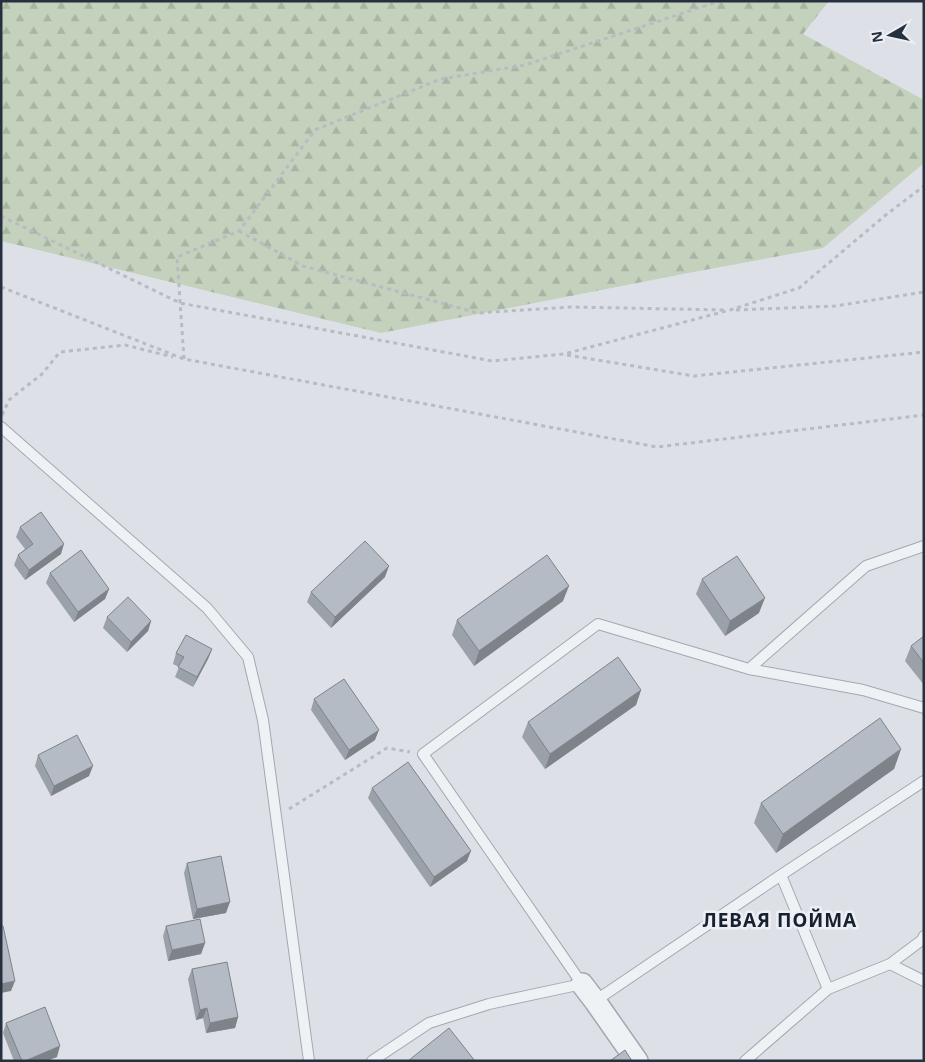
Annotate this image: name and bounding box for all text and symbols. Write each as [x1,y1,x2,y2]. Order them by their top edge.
north arrow [865,10,915,60]
text: N [866,30,887,44]
district label: ЛЕВАЯ ПОЙМА [703,907,857,933]

